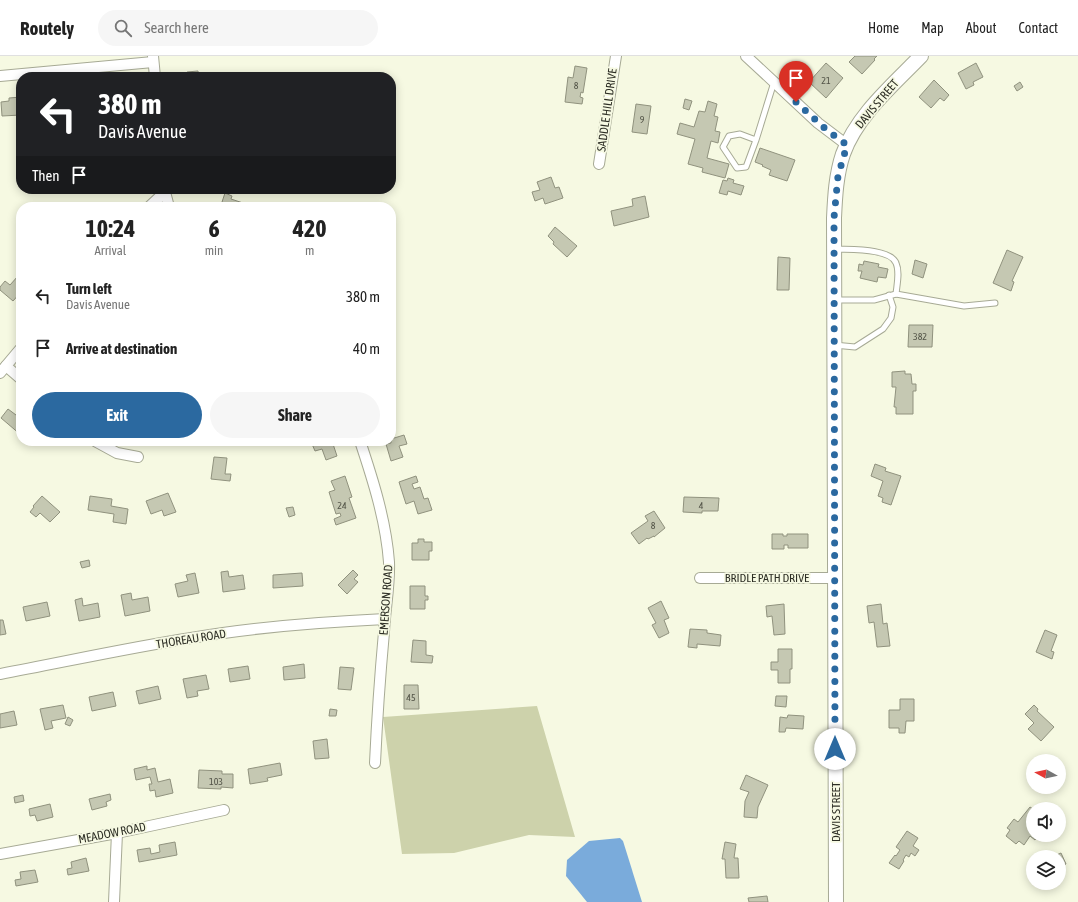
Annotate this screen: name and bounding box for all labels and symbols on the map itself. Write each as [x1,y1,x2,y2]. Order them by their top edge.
pin [779,61,813,102]
street label: SADDLE HILL DRIVE [594,68,620,152]
house number: 21 [821,75,831,86]
street label: DAVIS STREET [852,76,902,131]
house number: 8 [574,80,579,91]
house number: 9 [640,114,645,125]
house number: 382 [913,331,927,342]
house number: 24 [337,500,347,511]
house number: 4 [699,500,704,511]
house number: 8 [651,520,656,531]
street label: EMERSON ROAD [377,564,395,636]
street label: BRIDLE PATH DRIVE [725,571,809,585]
street label: THOREAU ROAD [155,627,227,651]
house number: 45 [406,692,416,703]
position arrow [814,728,856,770]
north arrow [1026,754,1066,794]
house number: 103 [209,776,223,787]
street label: DAVIS STREET [829,781,843,842]
street label: MEADOW ROAD [77,820,147,846]

